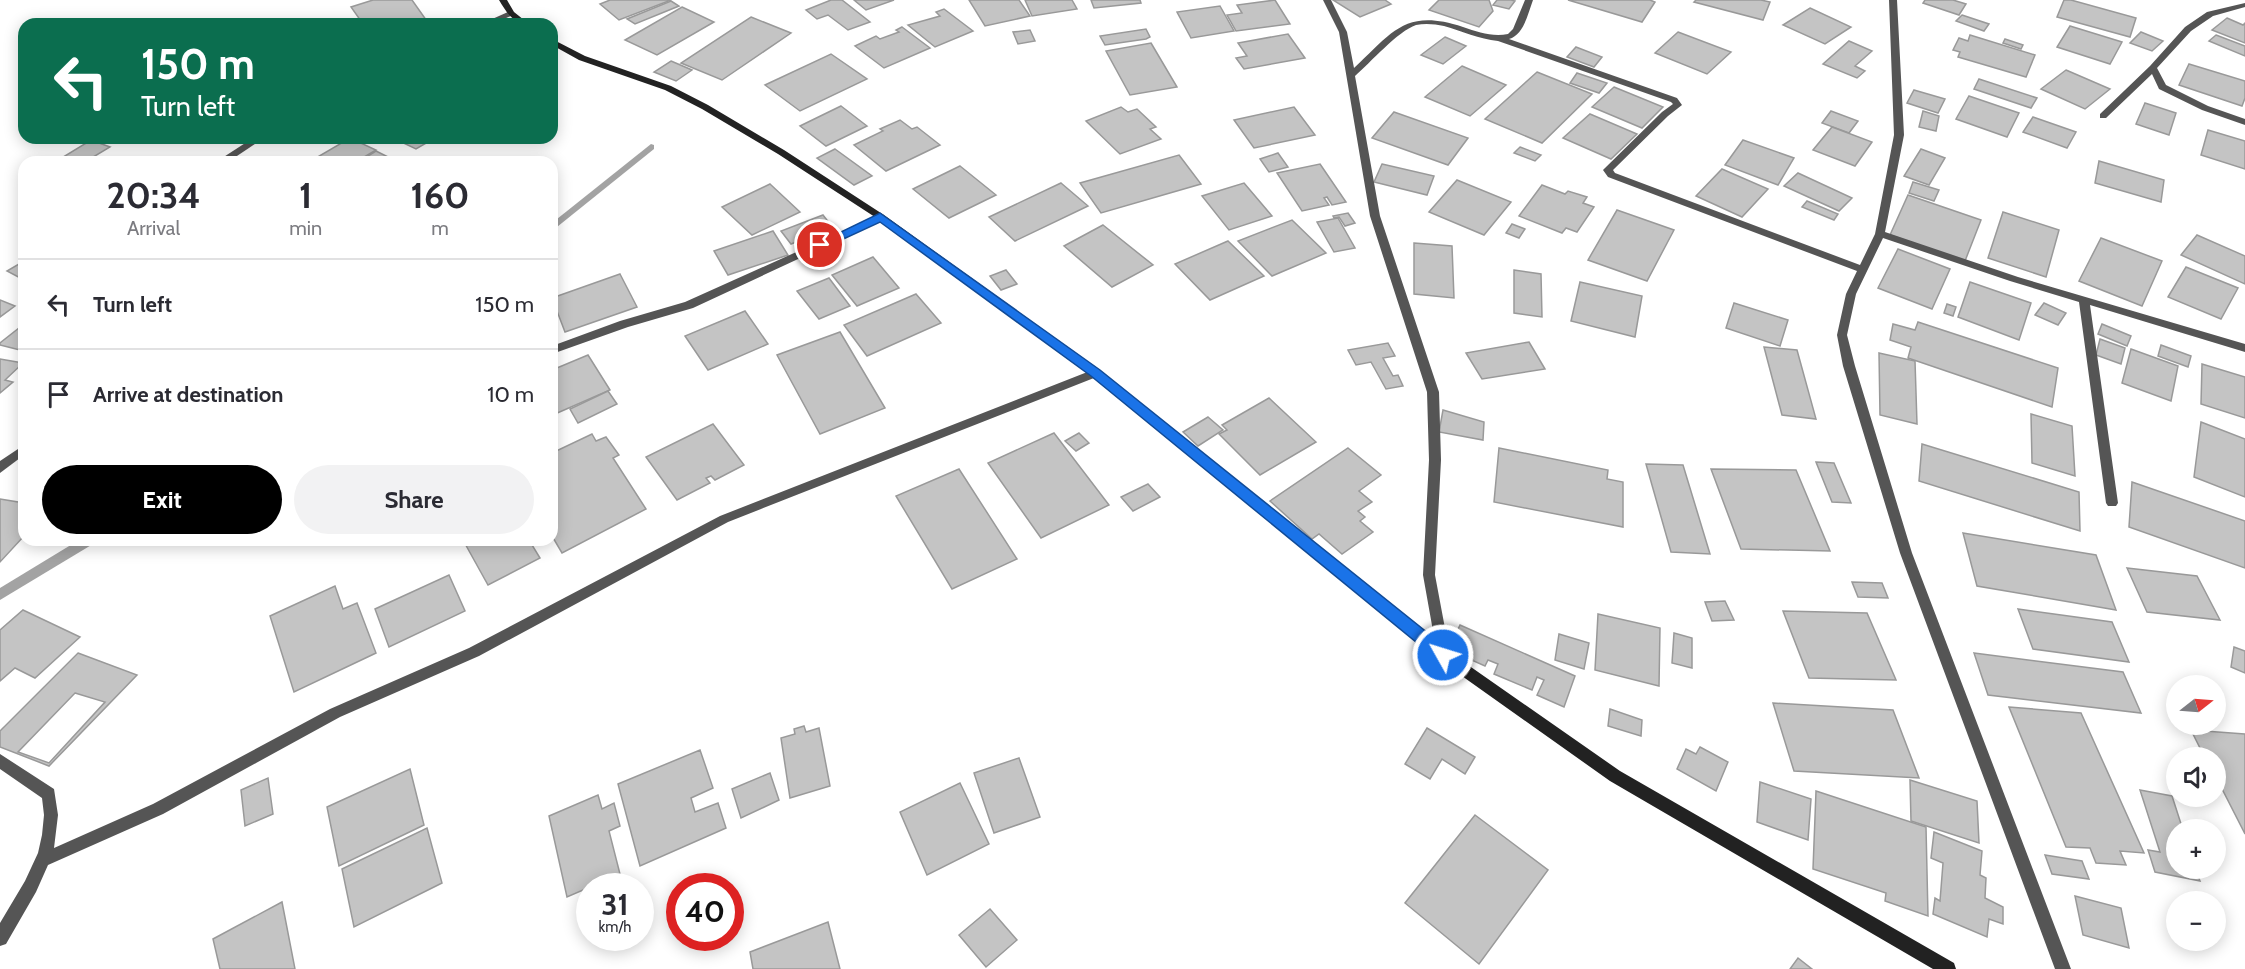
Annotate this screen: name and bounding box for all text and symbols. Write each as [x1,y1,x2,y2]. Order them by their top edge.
text: 150 m [141,38,255,90]
icon: left [42,42,120,120]
text: Turn left [141,90,235,123]
text: 20:34 [106,173,201,217]
text: 1 [299,173,312,217]
text: 160 [411,173,470,217]
text: Arrival [127,216,180,240]
text: min [289,216,322,240]
text: m [431,216,449,240]
pin [794,219,845,270]
icon: arrive [803,228,836,261]
icon: left [42,288,75,321]
text: Turn left [93,291,172,318]
text: 150 m [475,291,534,318]
icon: arrive [42,378,75,411]
text: Arrive at destination [93,381,283,408]
text: 10 m [487,381,534,408]
button: Exit [42,465,282,534]
button: Share [294,465,534,534]
position arrow [1411,623,1475,687]
north arrow [2166,675,2226,735]
map controls [2166,675,2226,951]
button: sound [2166,747,2226,807]
button: + [2166,819,2226,879]
speed limit sign: 40 [666,873,744,951]
text: 31 [601,886,629,923]
button: − [2166,891,2226,951]
text: km/h [599,918,631,936]

